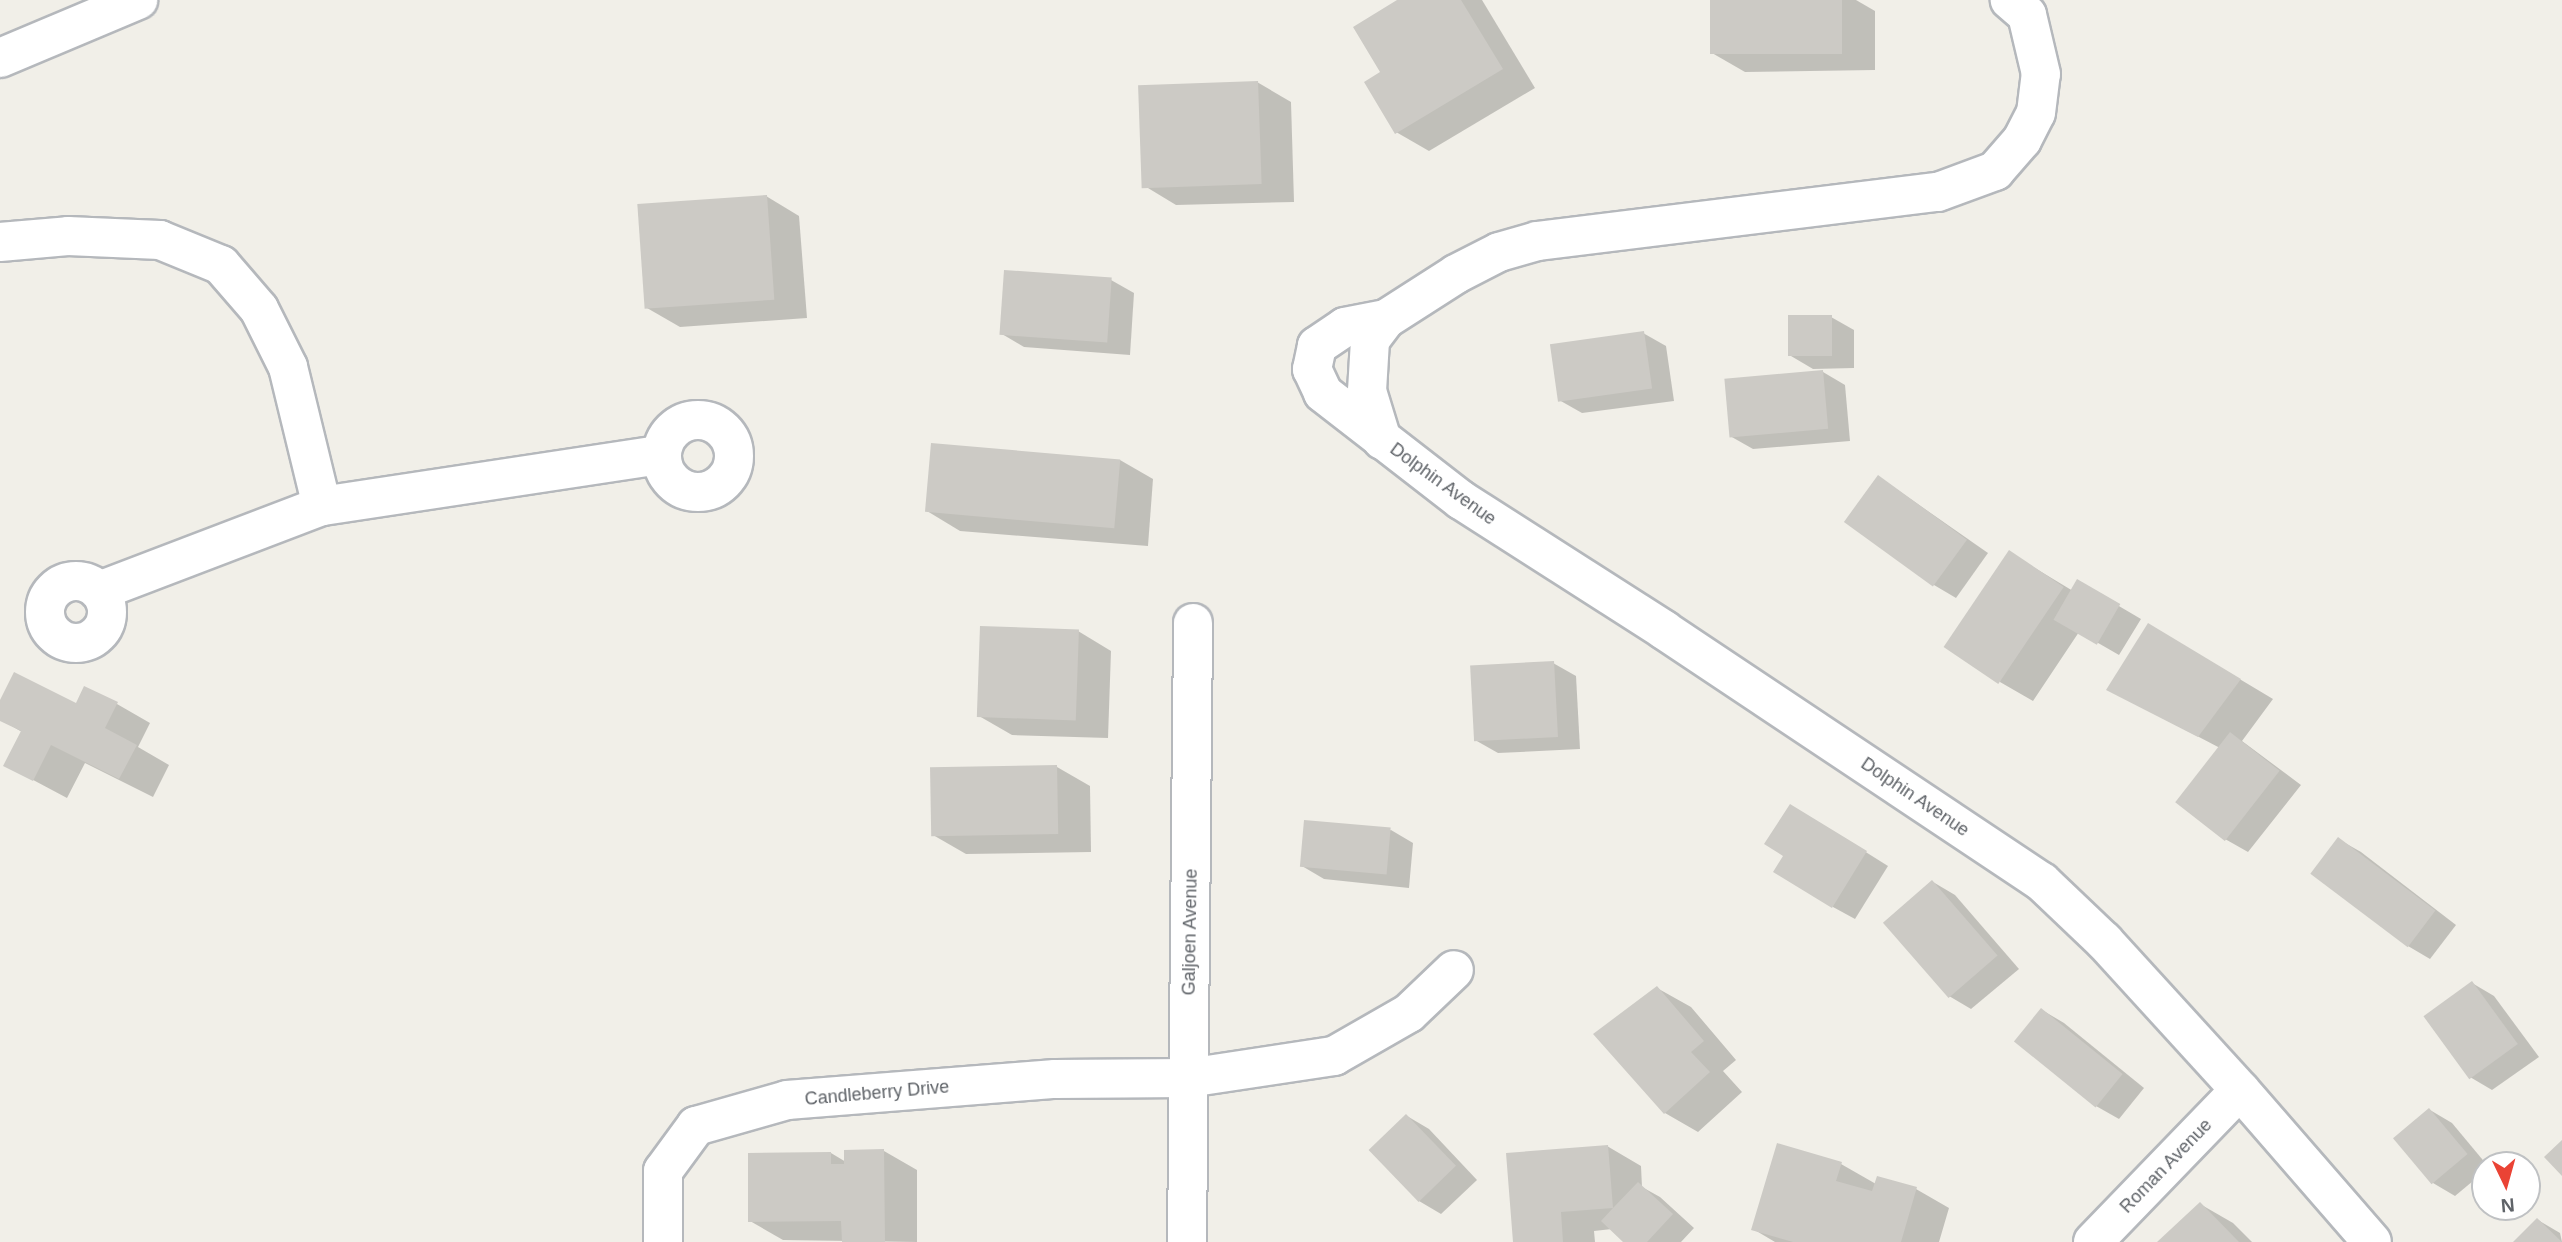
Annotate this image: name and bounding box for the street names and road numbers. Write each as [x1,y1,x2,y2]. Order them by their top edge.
street label: Dolphin Avenue [1385,438,1501,530]
street label: Dolphin Avenue [1856,753,1974,841]
street label: Galjoen Avenue [1178,868,1202,996]
street label: Candleberry Drive [804,1076,950,1110]
street label: Roman Avenue [2115,1114,2217,1218]

